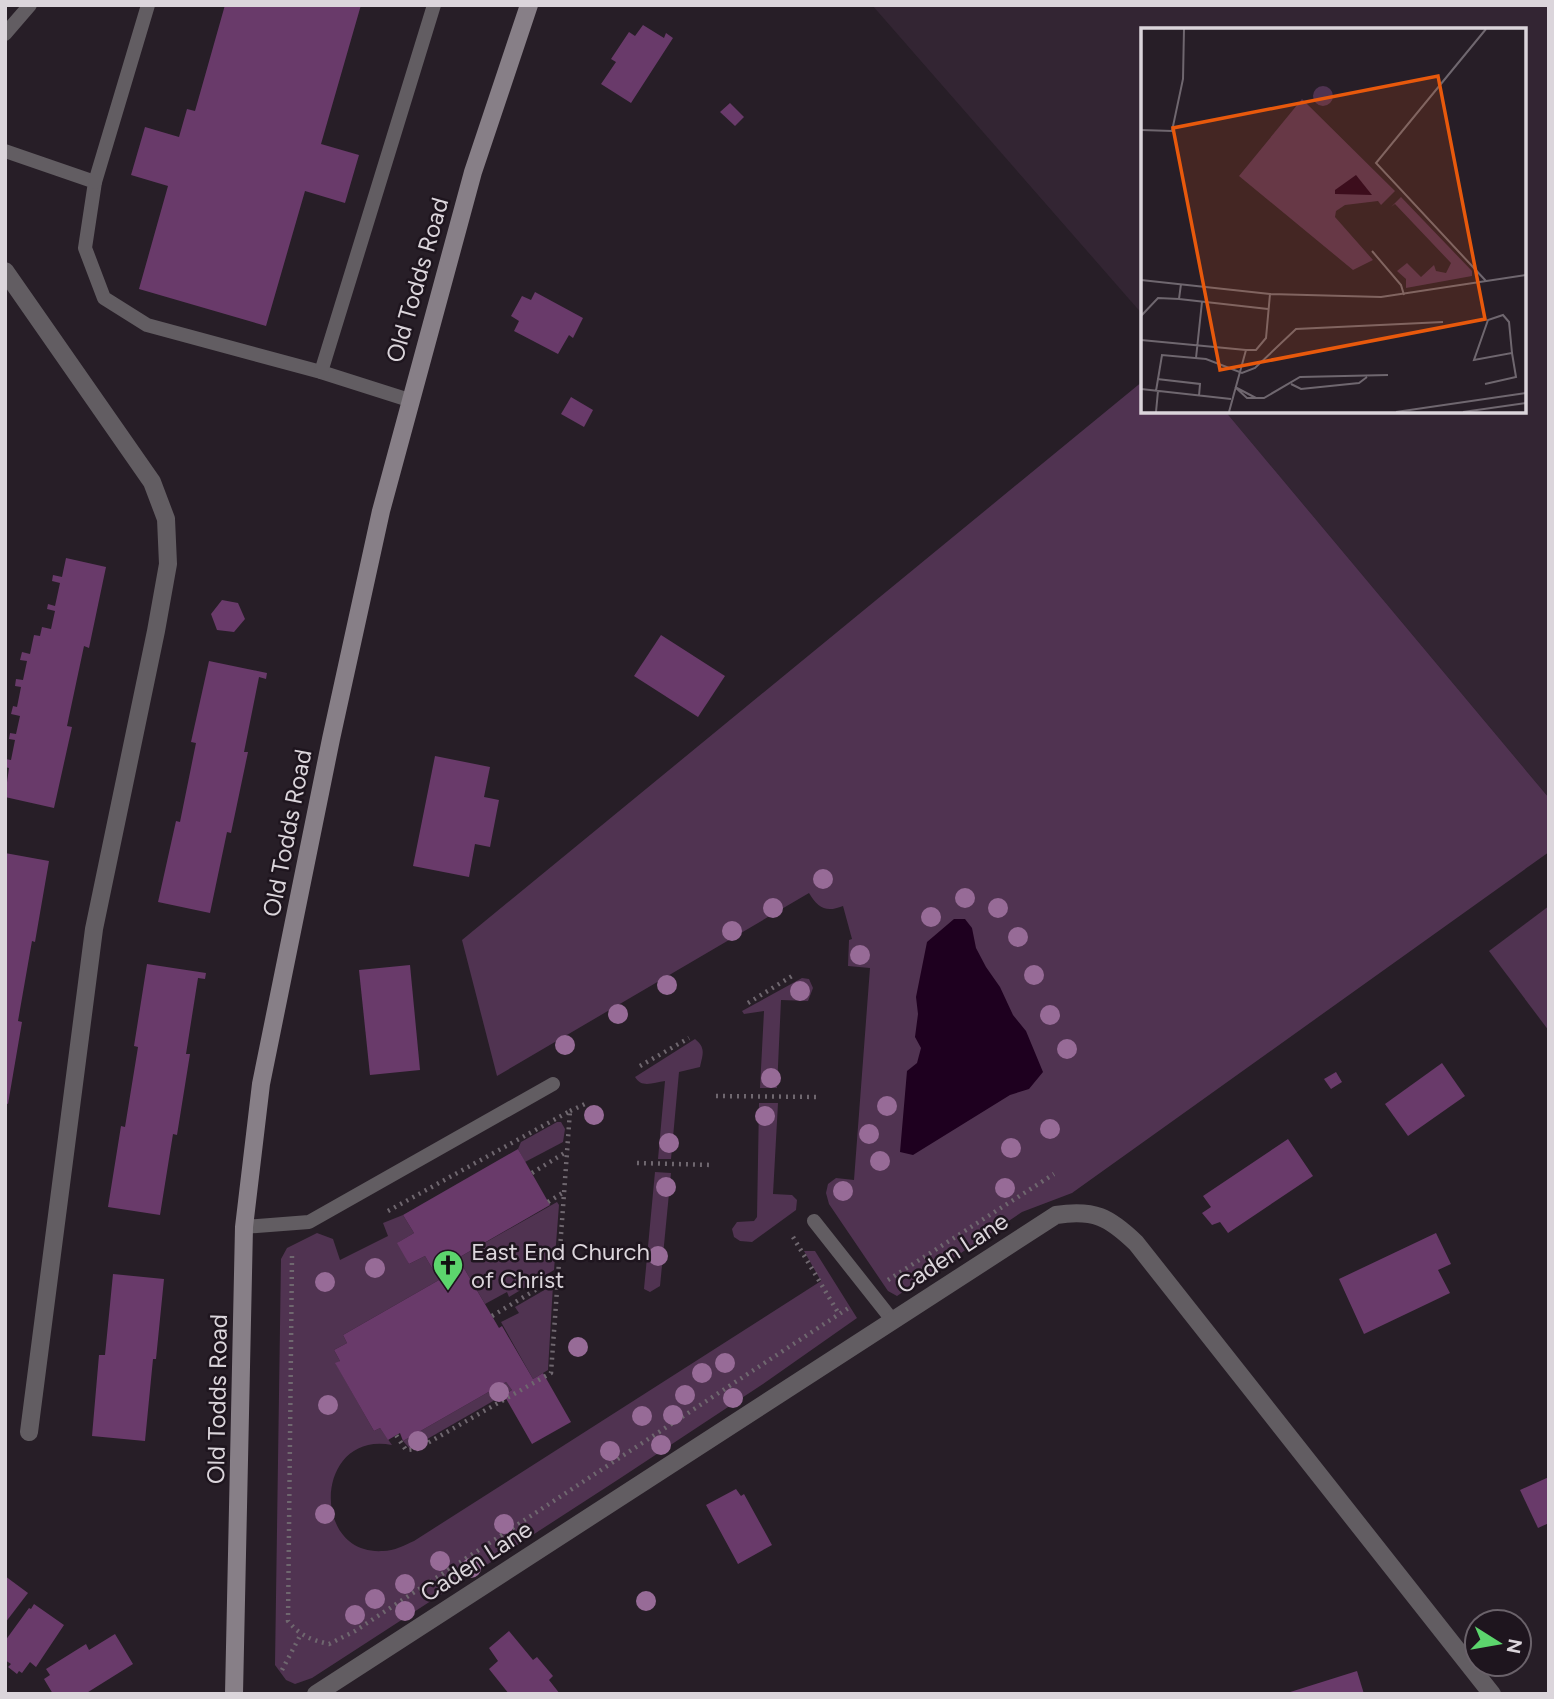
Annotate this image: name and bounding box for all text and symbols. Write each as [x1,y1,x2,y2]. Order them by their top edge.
inset map [1141,28,1526,413]
street label: Old Todds Road [380,194,454,366]
street label: Old Todds Road [257,747,317,919]
street label: Caden Lane [891,1206,1013,1300]
place label: East End Church of Christ [471,1237,650,1294]
church icon: East End Church of Christ [431,1248,465,1292]
street label: Old Todds Road [201,1314,233,1484]
street label: Caden Lane [415,1514,537,1608]
north arrow [1463,1608,1533,1678]
text: N [1502,1637,1527,1656]

